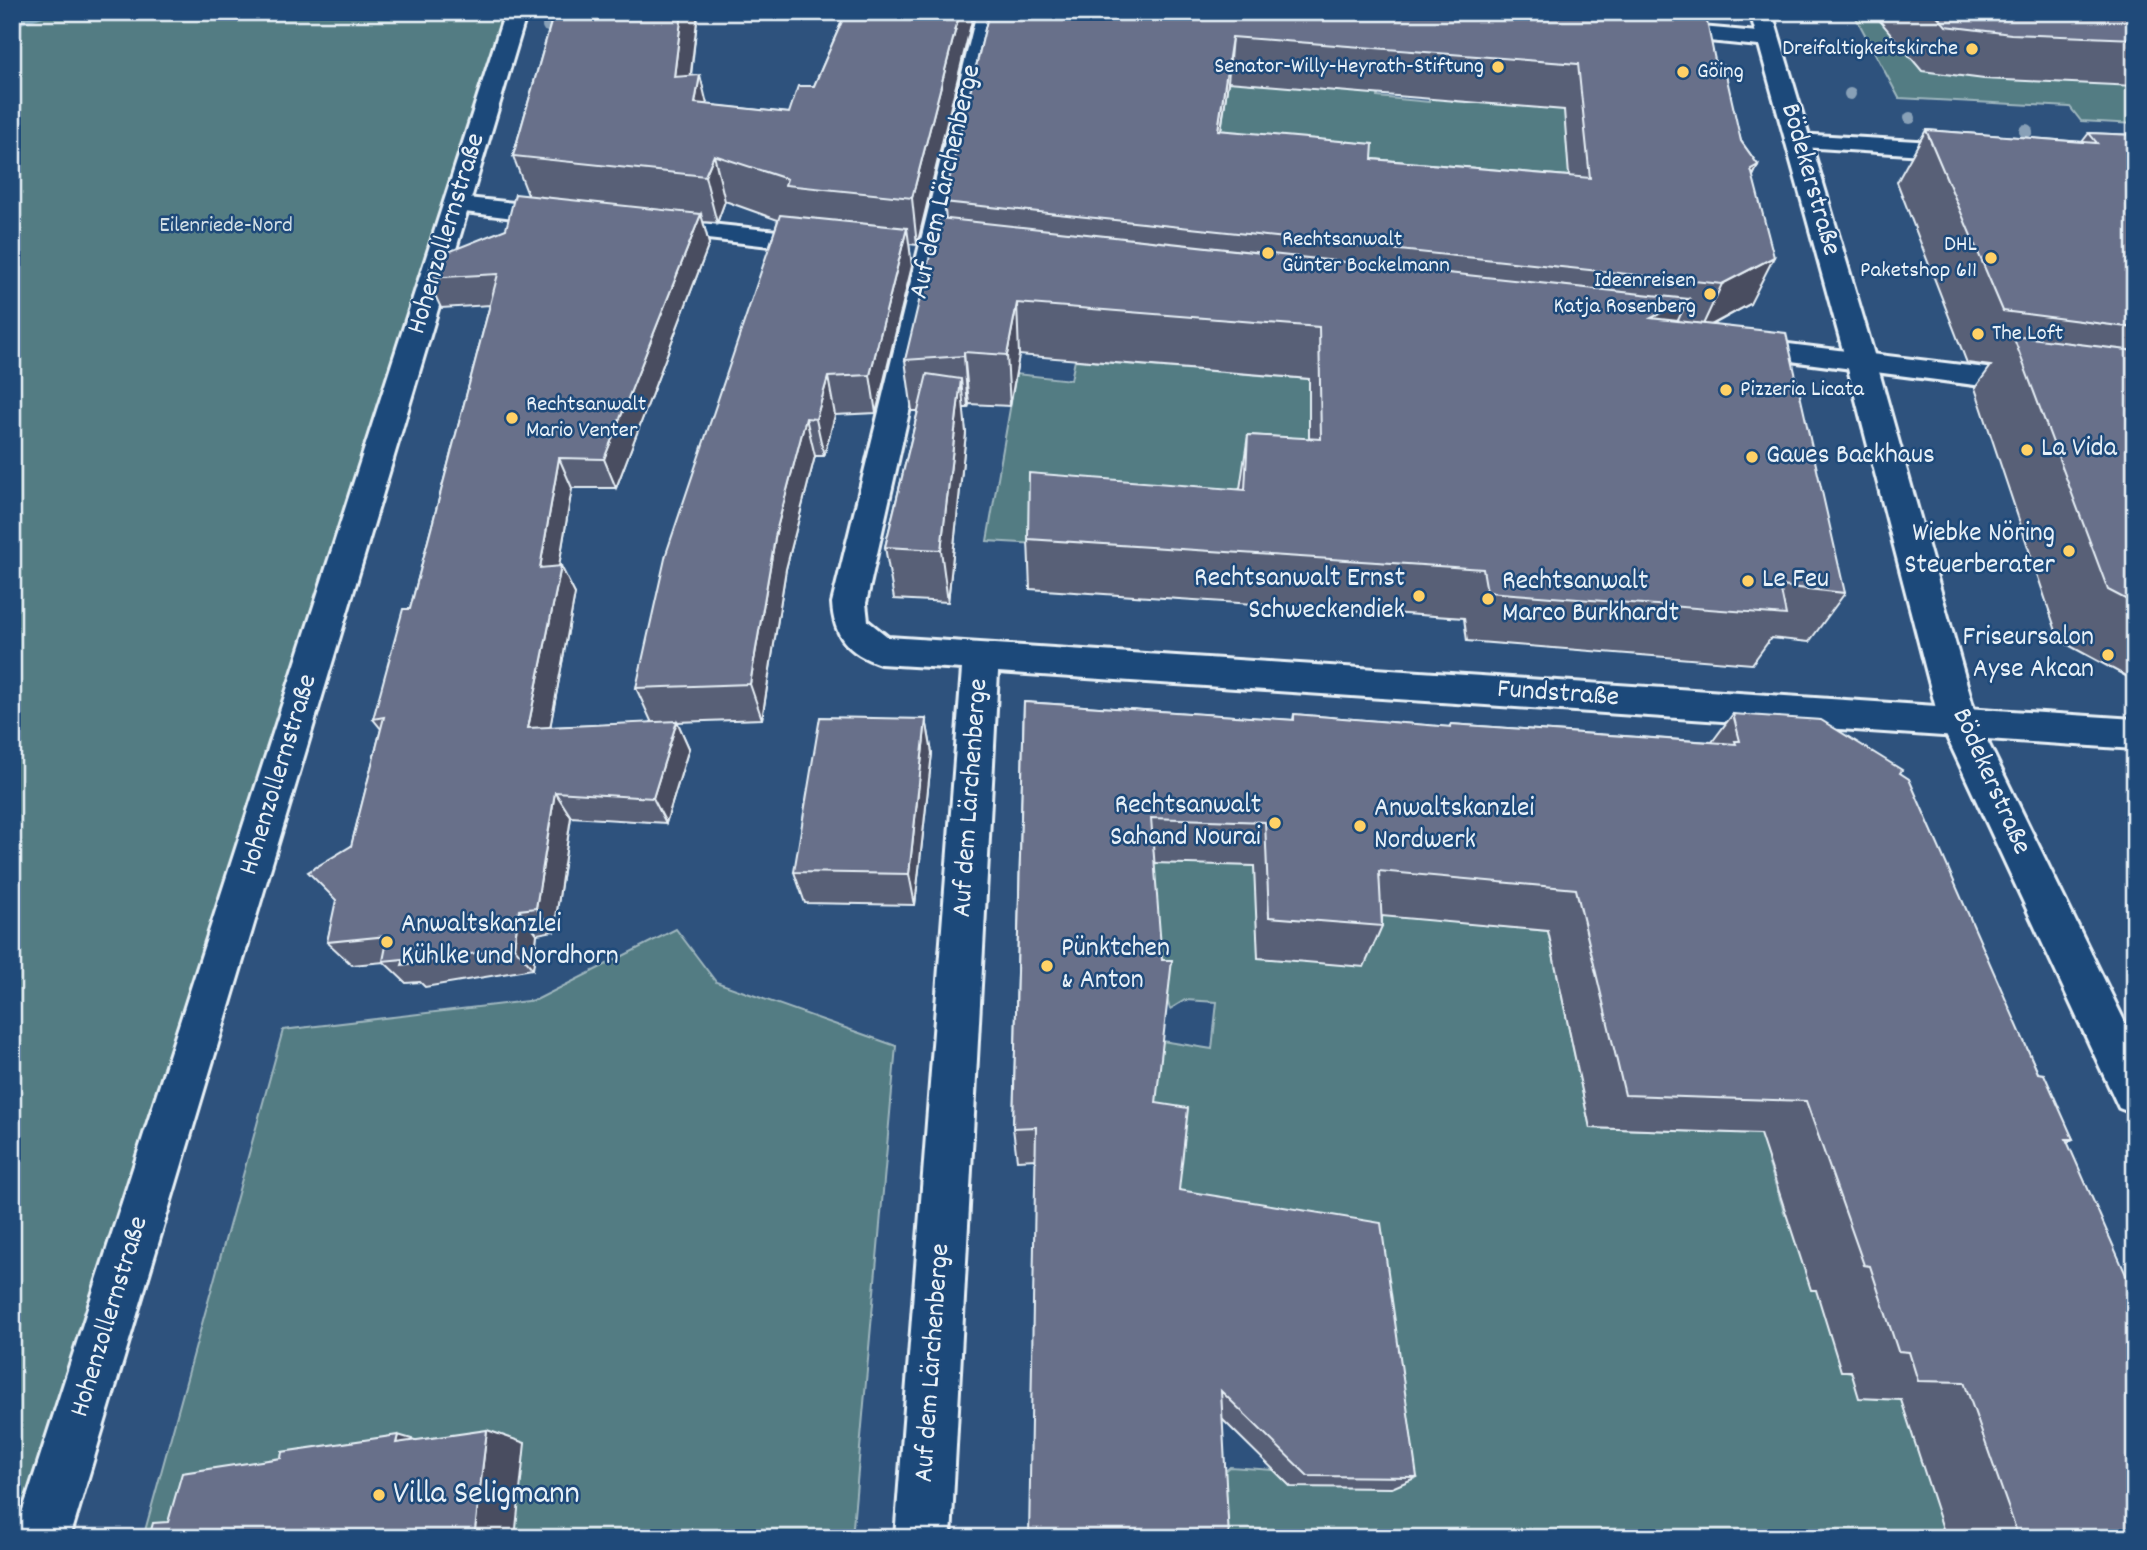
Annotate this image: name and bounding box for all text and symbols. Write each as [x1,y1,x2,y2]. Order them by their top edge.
place label: Dreifaltigkeitskirche [1782,33,1958,66]
marker: Dreifaltigkeitskirche [1964,41,1980,57]
place label: Senator-Willy-Heyrath-Stiftung [1214,51,1484,84]
place label: Göing [1697,56,1744,89]
marker: Senator-Willy-Heyrath-Stiftung [1490,59,1506,75]
street label: Auf dem Lärchenberge [901,61,993,303]
marker: Göing [1675,64,1691,80]
street label: Bödekerstraße [1768,99,1850,261]
street label: Hohenzollernstraße [398,129,498,339]
park label: Eilenriede-Nord [159,210,293,243]
place label: Rechtsanwalt Günter Bockelmann [1282,224,1450,283]
place label: DHL Paketshop 611 [1860,229,1978,288]
marker: Rechtsanwalt Günter Bockelmann [1260,245,1276,261]
marker: DHL Paketshop 611 [1983,250,1999,266]
place label: Ideenreisen Katja Rosenberg [1553,265,1696,324]
marker: Ideenreisen Katja Rosenberg [1702,286,1718,302]
place label: The Loft [1992,318,2063,351]
marker: The Loft [1970,326,1986,342]
place label: Pizzeria Licata [1740,374,1865,407]
marker: Pizzeria Licata [1718,382,1734,398]
place label: Rechtsanwalt Mario Venter [526,389,646,448]
marker: Rechtsanwalt Mario Venter [504,410,520,426]
place label: La Vida [2041,430,2118,470]
place label: Gaues Backhaus [1766,437,1935,477]
marker: La Vida [2019,442,2035,458]
marker: Gaues Backhaus [1744,449,1760,465]
place label: Wiebke Nöring Steuerberater [1904,515,2056,587]
marker: Wiebke Nöring Steuerberater [2061,543,2077,559]
place label: Rechtsanwalt Ernst Schweckendiek [1194,560,1405,632]
place label: Le Feu [1762,561,1829,601]
place label: Rechtsanwalt Marco Burkhardt [1502,563,1679,635]
marker: Le Feu [1740,573,1756,589]
marker: Rechtsanwalt Ernst Schweckendiek [1411,588,1427,604]
marker: Rechtsanwalt Marco Burkhardt [1480,591,1496,607]
place label: Friseursalon Ayse Akcan [1962,619,2094,691]
marker: Friseursalon Ayse Akcan [2100,647,2116,663]
street label: Hohenzollernstraße [230,670,330,880]
street label: Fundstraße [1496,671,1620,719]
street label: Auf dem Lärchenberge [944,677,1000,919]
street label: Bödekerstraße [1940,702,2040,862]
place label: Rechtsanwalt Sahand Nourai [1110,787,1261,859]
place label: Anwaltskanzlei Nordwerk [1374,790,1534,862]
marker: Rechtsanwalt Sahand Nourai [1267,815,1283,831]
marker: Anwaltskanzlei Nordwerk [1352,818,1368,834]
place label: Anwaltskanzlei Kühlke und Nordhorn [401,906,619,978]
place label: Pünktchen & Anton [1061,930,1170,1002]
marker: Anwaltskanzlei Kühlke und Nordhorn [379,934,395,950]
marker: Pünktchen & Anton [1039,958,1055,974]
street label: Hohenzollernstraße [61,1212,161,1422]
street label: Auf dem Lärchenberge [906,1242,962,1484]
place label: Villa Seligmann [393,1472,580,1519]
marker: Villa Seligmann [371,1487,387,1503]

